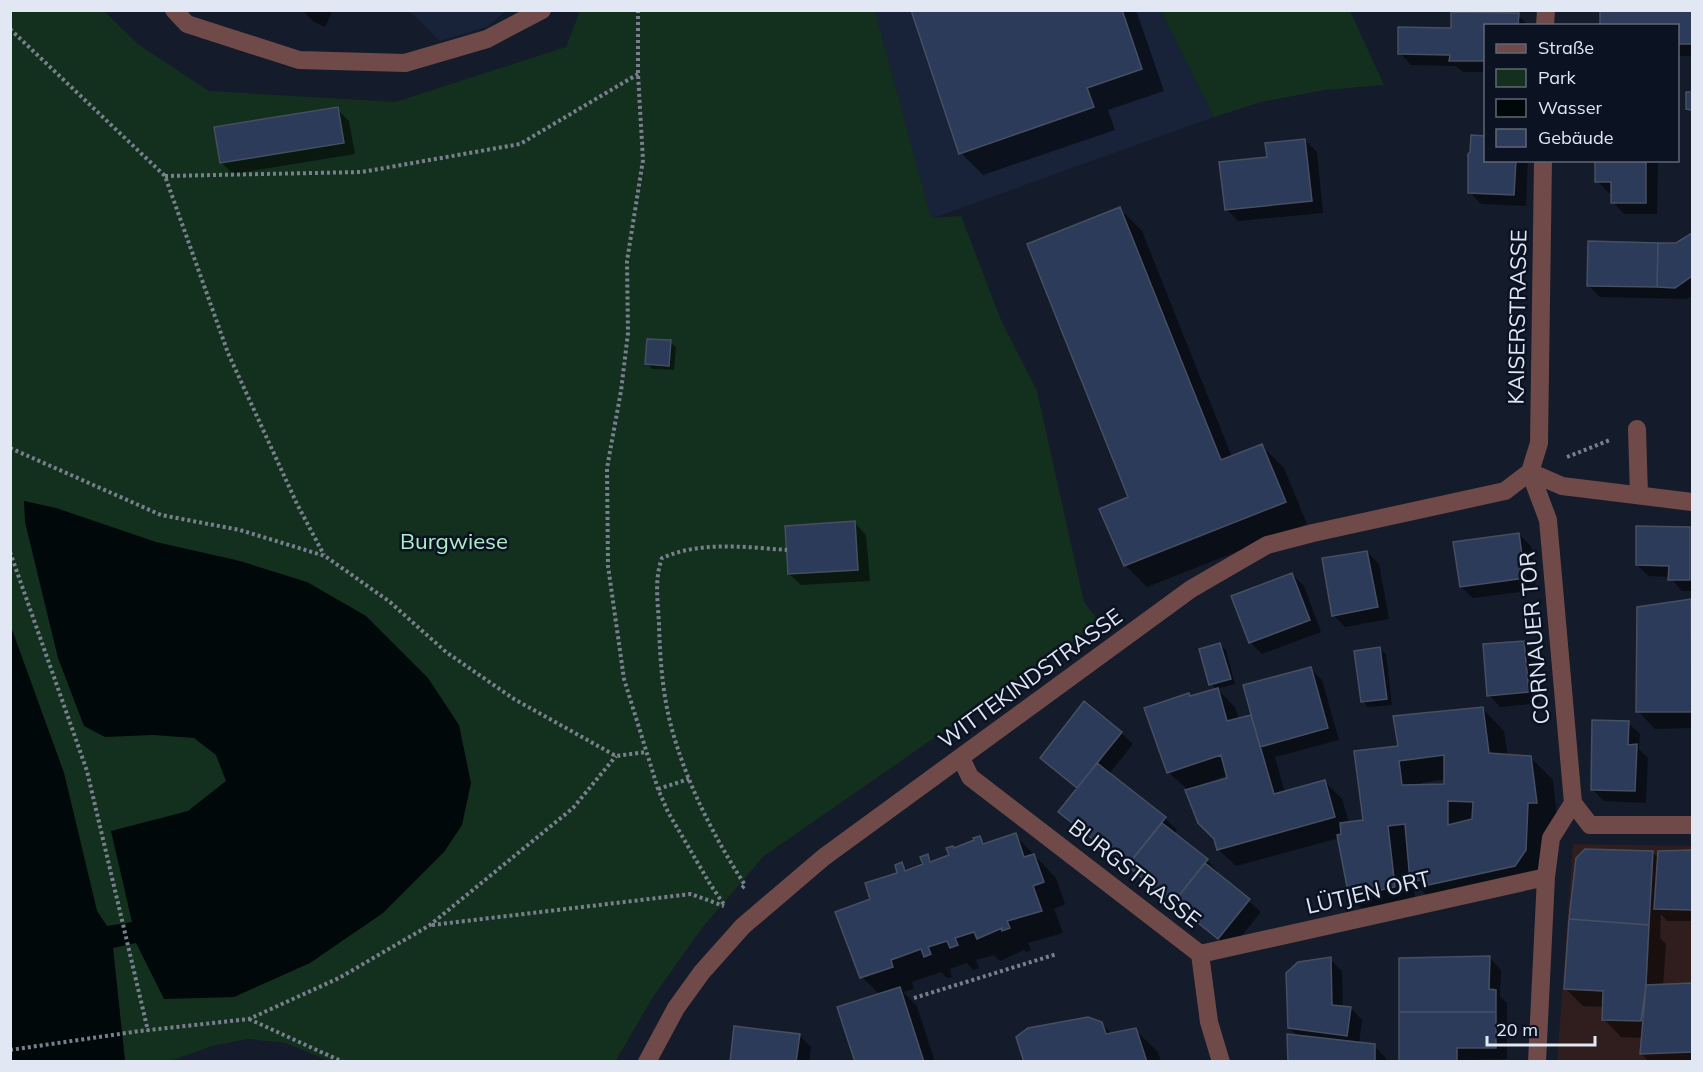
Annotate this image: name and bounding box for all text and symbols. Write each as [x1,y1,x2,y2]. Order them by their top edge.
legend [1484,24,1679,162]
text: Straße [1538,36,1594,59]
text: Park [1538,66,1577,89]
text: Wasser [1538,96,1602,119]
text: Gebäude [1538,126,1614,149]
street label: KAISERSTRASSE [1501,229,1533,405]
park label: Burgwiese [400,527,508,555]
street label: CORNAUER TOR [1512,550,1556,726]
street label: WITTEKINDSTRASSE [933,602,1127,754]
street label: BURGSTRASSE [1063,813,1207,933]
street label: LÜTJEN ORT [1303,864,1433,920]
scale bar [1487,1009,1595,1047]
text: 20 m [1496,1018,1538,1041]

